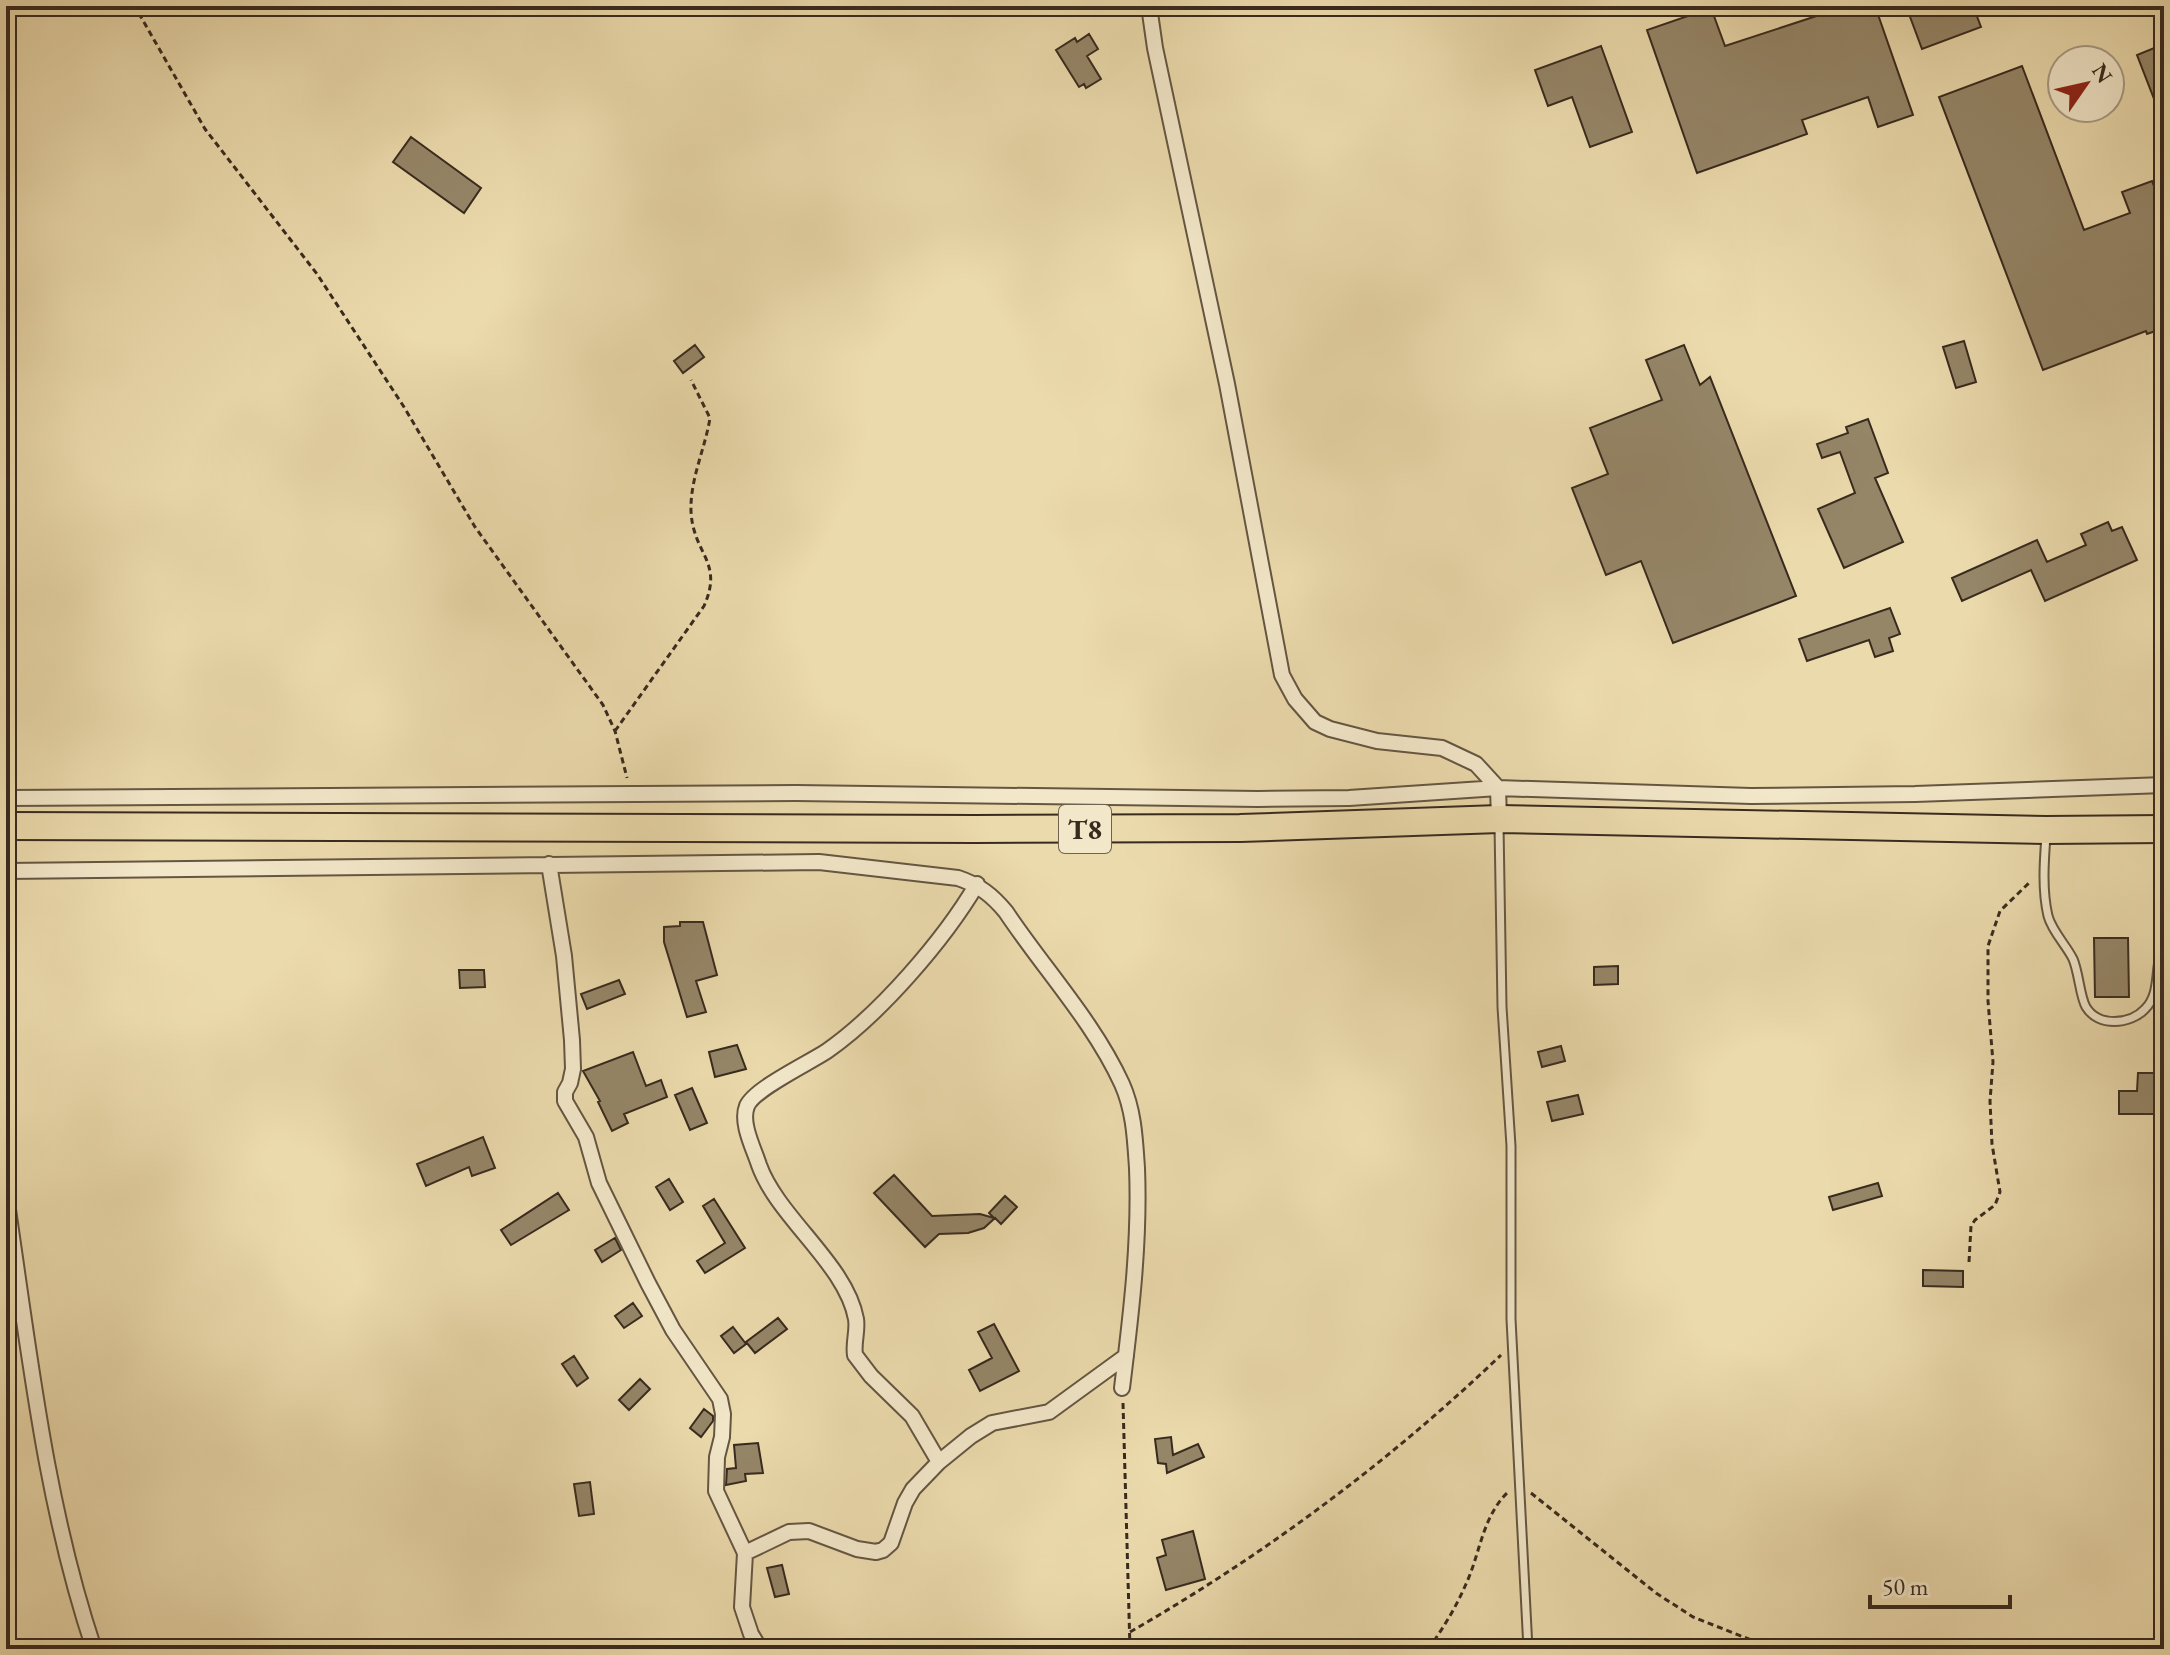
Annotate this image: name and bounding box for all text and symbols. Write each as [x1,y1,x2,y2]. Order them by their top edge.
north arrow [2046,44,2126,124]
text: N [2085,58,2119,89]
road number: T8 [1059,805,1111,853]
scale bar [1870,1559,2010,1609]
text: 50 m [1882,1571,1929,1602]

